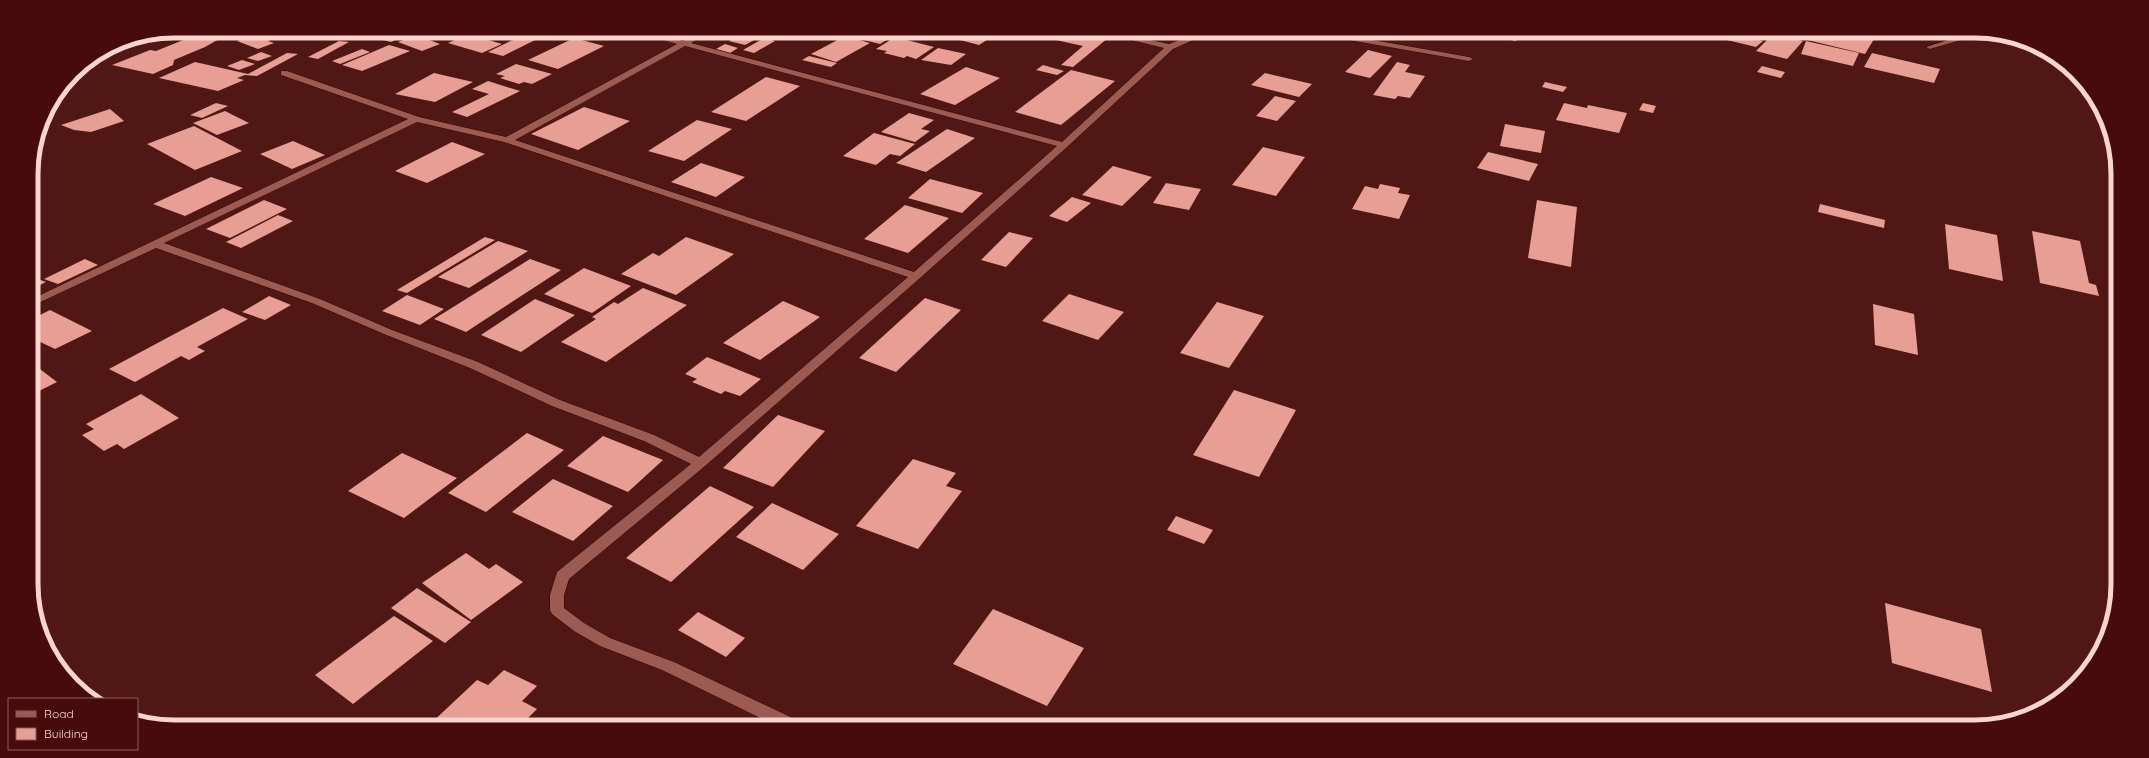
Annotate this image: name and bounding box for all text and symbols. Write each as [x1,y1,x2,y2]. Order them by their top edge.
legend [8,698,138,750]
text: Road [44,706,74,721]
text: Building [44,726,88,741]

